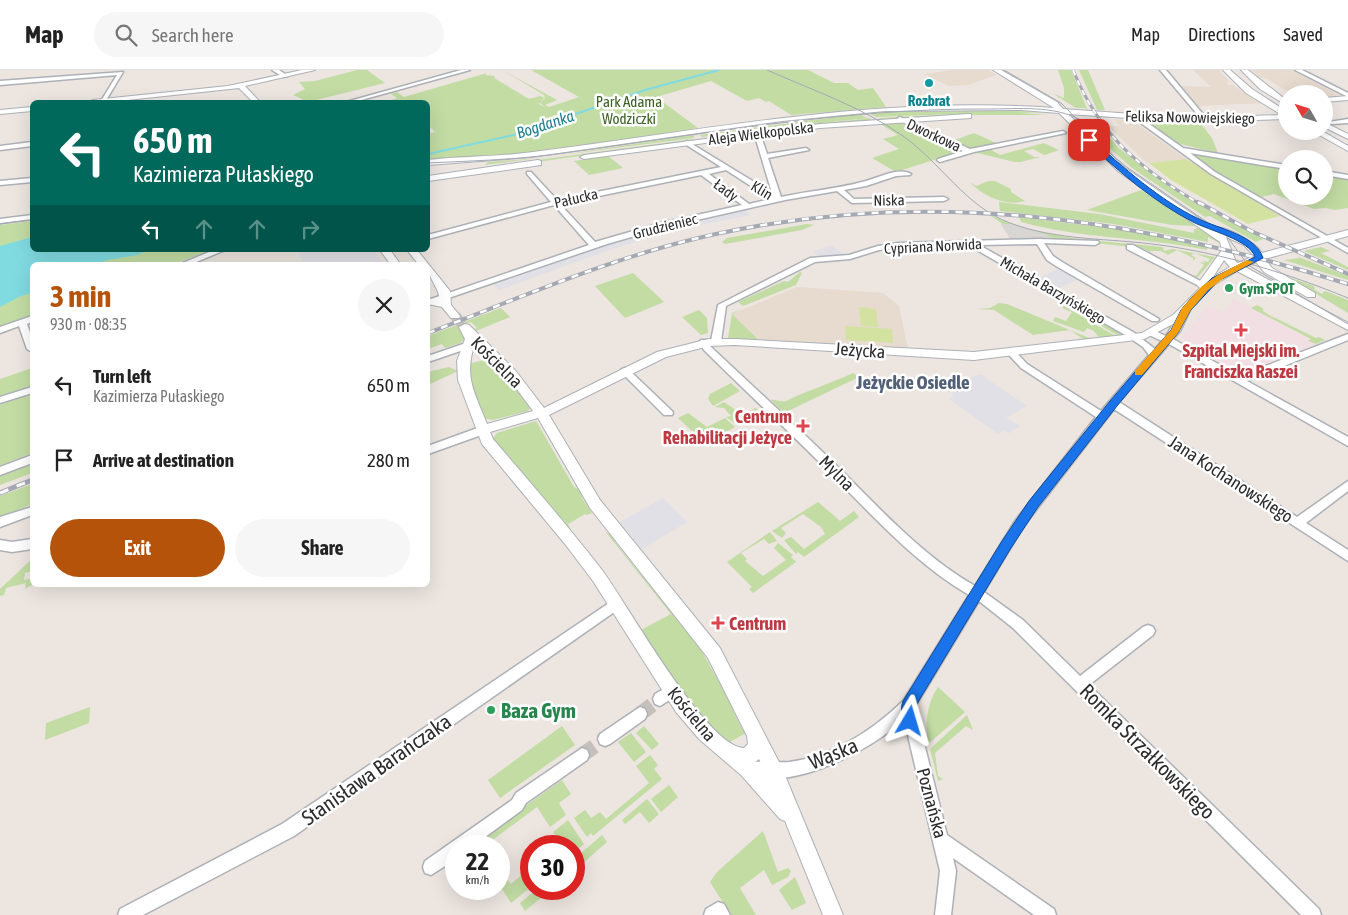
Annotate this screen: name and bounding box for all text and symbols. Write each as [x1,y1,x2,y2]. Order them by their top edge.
search box [94,12,444,57]
text: Map [25,21,64,48]
icon: search [112,21,140,49]
text: Search here [152,24,234,46]
text: Map [1131,24,1160,45]
text: Directions [1188,24,1255,45]
text: Saved [1283,24,1323,45]
marker: Rozbrat [923,77,935,89]
north arrow [1278,85,1332,140]
map controls [1278,85,1333,205]
place label: Rozbrat [908,92,951,109]
park label: Park Adama Wodziczki [596,93,662,127]
water label: Bogdanka [514,106,577,143]
street label: Feliksa Nowowiejskiego [1125,107,1255,127]
street label: Dworkowa [904,115,964,155]
street label: Aleja Wielkopolska [707,118,815,148]
pin [1068,119,1110,161]
icon: left [50,120,115,185]
text: 650 m [133,120,212,160]
icon: arrive [1075,126,1103,154]
button: search [1278,150,1333,205]
text: Kazimierza Pułaskiego [133,161,314,187]
street label: Łady [710,175,742,205]
street label: Klin [748,177,776,203]
street label: Pałucka [552,185,600,211]
street label: Niska [873,191,905,209]
street label: Grudzieniec [631,210,699,242]
icon: left [137,215,165,243]
icon: ahead [190,215,218,243]
icon: ahead [243,215,271,243]
icon: right [296,215,324,243]
street label: Cypriana Norwida [884,235,982,257]
street label: Michała Barzyńskiego [997,253,1109,327]
text: 3 min [50,279,111,313]
button: close [358,279,410,331]
place label: Gym SPOT [1239,280,1295,297]
marker: Gym SPOT [1223,282,1235,294]
text: 930 m · 08:35 [50,315,127,333]
marker: Szpital Miejski im. Franciszka Raszei [1234,323,1248,337]
street label: Kościelna [467,332,527,392]
street label: Jeżycka [834,338,886,362]
place label: Szpital Miejski im. Franciszka Raszei [1182,340,1300,382]
text: Turn left [93,365,151,387]
icon: left [50,371,78,399]
district label: Jeżyckie Osiedle [855,371,970,393]
text: 650 m [367,374,410,396]
text: Kazimierza Pułaskiego [93,387,224,405]
place label: Centrum Rehabilitacji Jeżyce [663,406,792,448]
marker: Centrum Rehabilitacji Jeżyce [796,419,810,433]
street label: Jana Kochanowskiego [1165,431,1297,527]
icon: arrive [50,446,78,474]
text: Arrive at destination [93,449,234,471]
text: 280 m [367,449,410,471]
street label: Mylna [815,451,859,495]
button: Exit [50,519,225,577]
button: Share [235,519,410,577]
place label: Centrum [729,613,786,634]
marker: Centrum [711,616,725,630]
street label: Romka Strzałkowskiego [1075,678,1221,824]
street label: Kościelna [663,683,721,745]
position arrow [883,694,935,746]
place label: Baza Gym [501,698,576,722]
marker: Baza Gym [485,704,497,716]
street label: Stanisława Barańczaka [297,708,455,830]
street label: Wąska [805,732,861,774]
street label: Poznańska [913,766,951,840]
speed limit sign: 30 [520,835,585,900]
text: 22 [466,847,489,875]
text: km/h [466,873,489,887]

